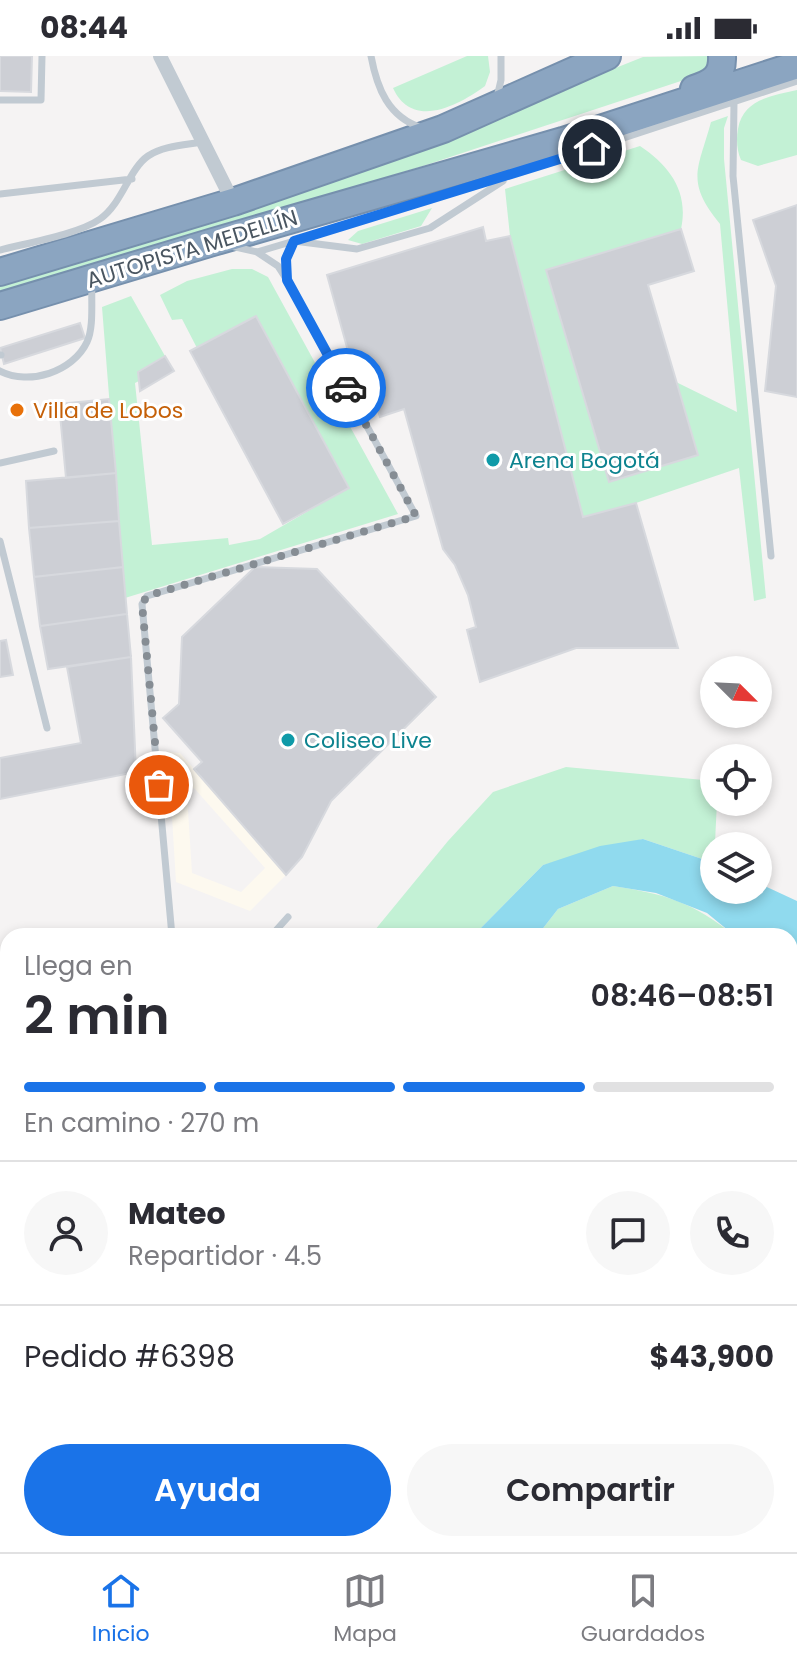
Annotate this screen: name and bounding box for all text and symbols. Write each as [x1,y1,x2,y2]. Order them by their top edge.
text: 08:44 [40,6,128,49]
pin [558,115,626,183]
icon: home [570,127,614,171]
street label: AUTOPISTA MEDELLÍN [83,202,301,296]
courier [306,348,386,428]
icon: car [324,366,368,410]
place label: Villa de Lobos [33,395,183,426]
marker: Villa de Lobos [8,401,26,419]
place label: Arena Bogotá [509,445,660,476]
marker: Arena Bogotá [484,451,502,469]
north arrow [700,656,772,728]
map controls [700,656,772,904]
place label: Coliseo Live [304,725,432,756]
marker: Coliseo Live [279,731,297,749]
button: locate [700,744,772,816]
pin [125,751,193,819]
icon: bag [137,763,181,807]
button: layers [700,832,772,904]
text: Llega en [24,948,133,984]
text: 08:46–08:51 [591,974,774,1017]
text: 2 min [24,979,170,1052]
text: En camino · 270 m [24,1105,259,1141]
button: person [24,1191,108,1275]
button: chat [586,1191,670,1275]
button: phone [690,1191,774,1275]
text: Mateo [128,1192,226,1235]
text: Repartidor · 4.5 [128,1238,322,1274]
text: Pedido #6398 [24,1335,235,1378]
text: $43,900 [650,1335,774,1378]
button: Ayuda [24,1444,391,1536]
button: Compartir [407,1444,774,1536]
tab: Inicio [92,1569,150,1650]
tab: Mapa [333,1569,397,1650]
tab: Guardados [581,1569,705,1650]

